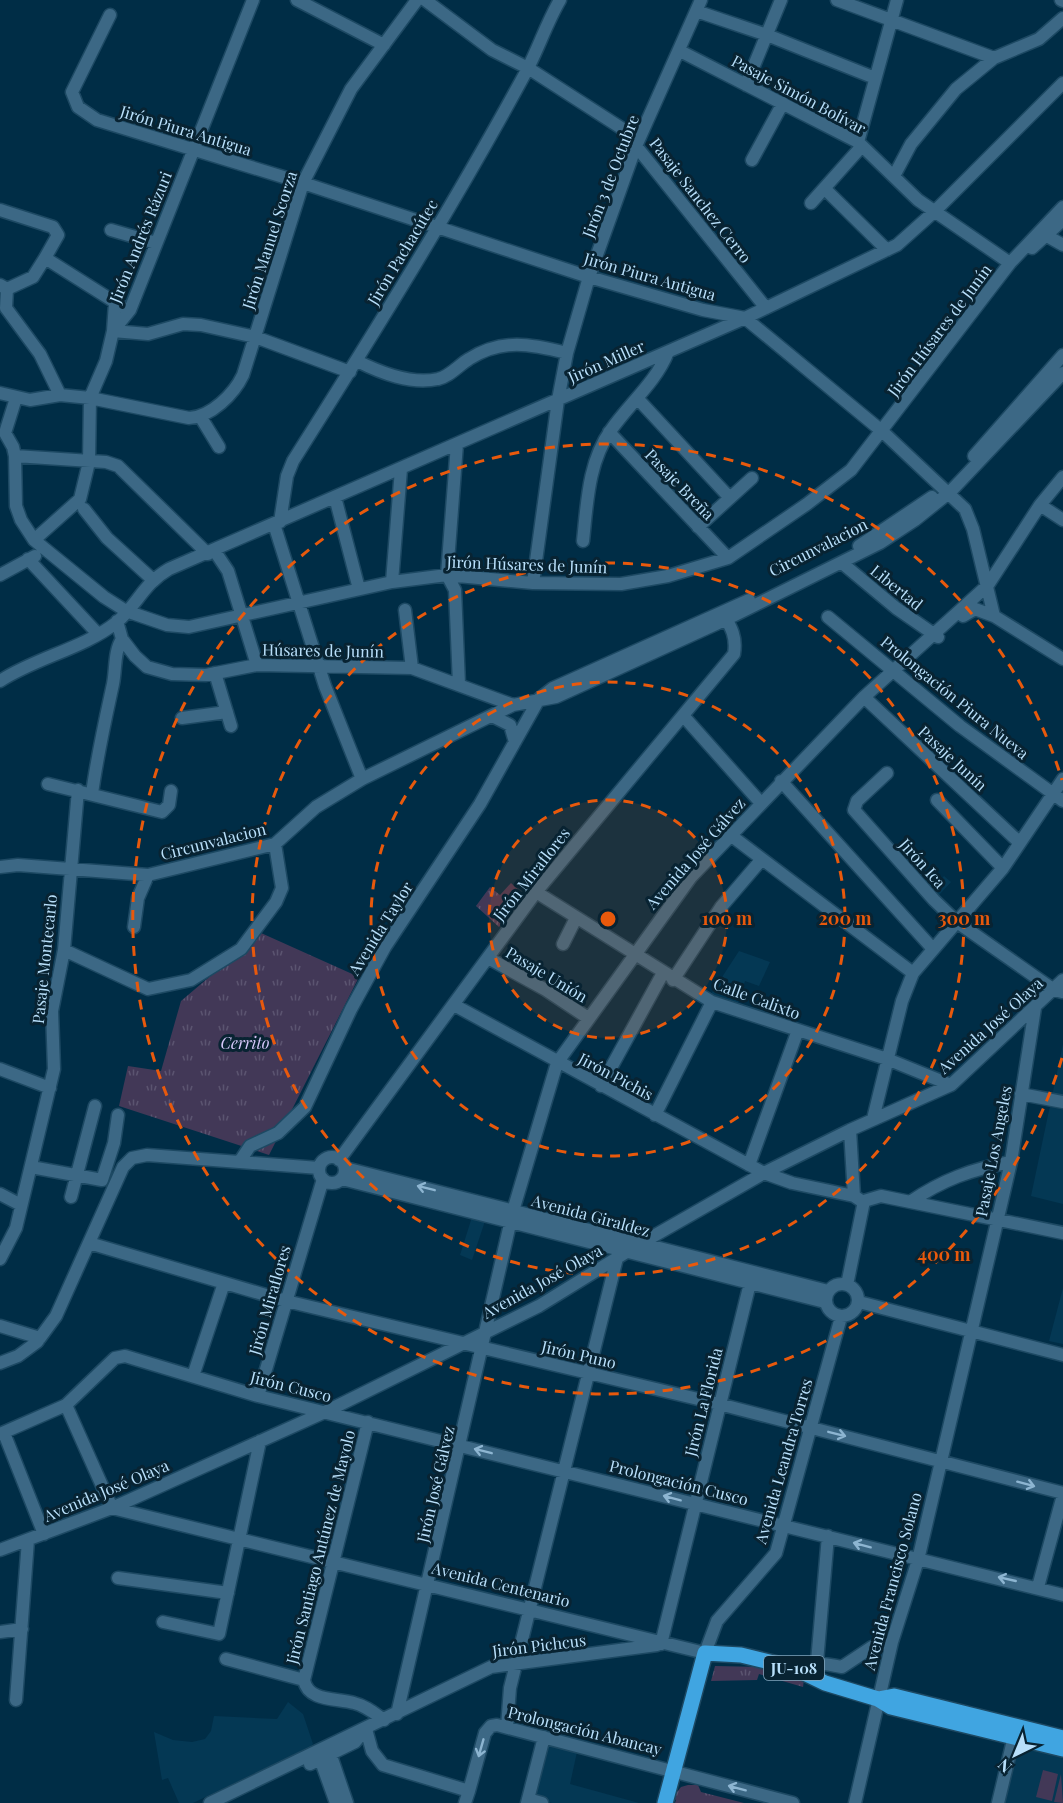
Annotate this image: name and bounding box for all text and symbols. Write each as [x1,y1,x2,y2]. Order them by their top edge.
street label: Pasaje Simón Bolívar [728,50,870,138]
street label: Jirón Piura Antigua [117,100,254,160]
street label: Jirón 3 de Octubre [577,112,643,241]
street label: Pasaje Sanchez Cerro [645,133,757,267]
street label: Jirón Andrés Rázuri [104,168,176,307]
street label: Jirón Manuel Scorza [236,168,301,313]
street label: Jirón Pachacútec [362,195,442,310]
street label: Jirón Piura Antigua [581,247,718,305]
street label: Jirón Húsares de Junín [882,259,996,401]
street label: Jirón Miller [563,335,648,388]
street label: Pasaje Breña [641,444,719,524]
street label: Circunvalacion [765,513,871,581]
street label: Jirón Húsares de Junín [445,551,608,577]
street label: Libertad [867,560,927,614]
street label: Prolongación Piura Nueva [877,631,1033,763]
street label: Húsares de Junín [262,638,385,662]
street label: Pasaje Junín [914,721,992,796]
street label: Avenida José Gálvez [640,793,749,914]
street label: Circunvalacion [158,818,268,864]
street label: Jirón Miraflores [487,823,574,926]
street label: Jirón Ica [895,833,951,892]
street label: Avenida Taylor [342,877,417,979]
street label: Pasaje Montecarlo [27,893,61,1025]
text: 100 m [702,906,753,930]
text: 200 m [818,906,872,930]
text: 300 m [938,906,991,930]
centre of rings [598,909,618,929]
street label: Pasaje Unión [502,941,592,1007]
street label: Avenida José Olaya [932,972,1047,1078]
street label: Calle Calixto [711,973,804,1024]
park label: Cerrito [220,1032,270,1053]
street label: Jirón Pichis [574,1047,657,1105]
street label: Pasaje Los Angeles [970,1084,1016,1218]
one-way arrow [416,1182,435,1194]
street label: Avenida Giraldez [529,1189,653,1241]
street label: Avenida José Olaya [477,1239,606,1323]
text: 400 m [917,1242,971,1266]
street label: Jirón Miraflores [243,1243,295,1358]
street label: Jirón Puno [539,1335,619,1373]
street label: Jirón La Florida [679,1345,727,1460]
street label: Jirón Cusco [247,1366,334,1406]
street label: Avenida Leandra Torres [749,1376,817,1547]
street label: Jirón José Gálvez [411,1423,459,1545]
street label: Jirón Santiago Antúnez de Mayolo [280,1428,359,1667]
one-way arrow [827,1429,846,1441]
one-way arrow [474,1445,493,1456]
street label: Avenida José Olaya [39,1454,172,1526]
street label: Prolongación Cusco [607,1455,751,1509]
one-way arrow [1016,1478,1035,1490]
street label: Avenida Francisco Solano [858,1490,926,1673]
one-way arrow [663,1492,682,1503]
one-way arrow [852,1538,871,1550]
street label: Avenida Centenario [429,1556,572,1611]
one-way arrow [997,1573,1016,1585]
street label: Jirón Pichcus [490,1629,587,1661]
road number: JU-108 [764,1656,824,1680]
street label: Prolongación Abancay [506,1701,664,1759]
north arrow [985,1725,1045,1785]
one-way arrow [475,1738,486,1757]
text: N [993,1754,1016,1778]
one-way arrow [727,1781,746,1793]

